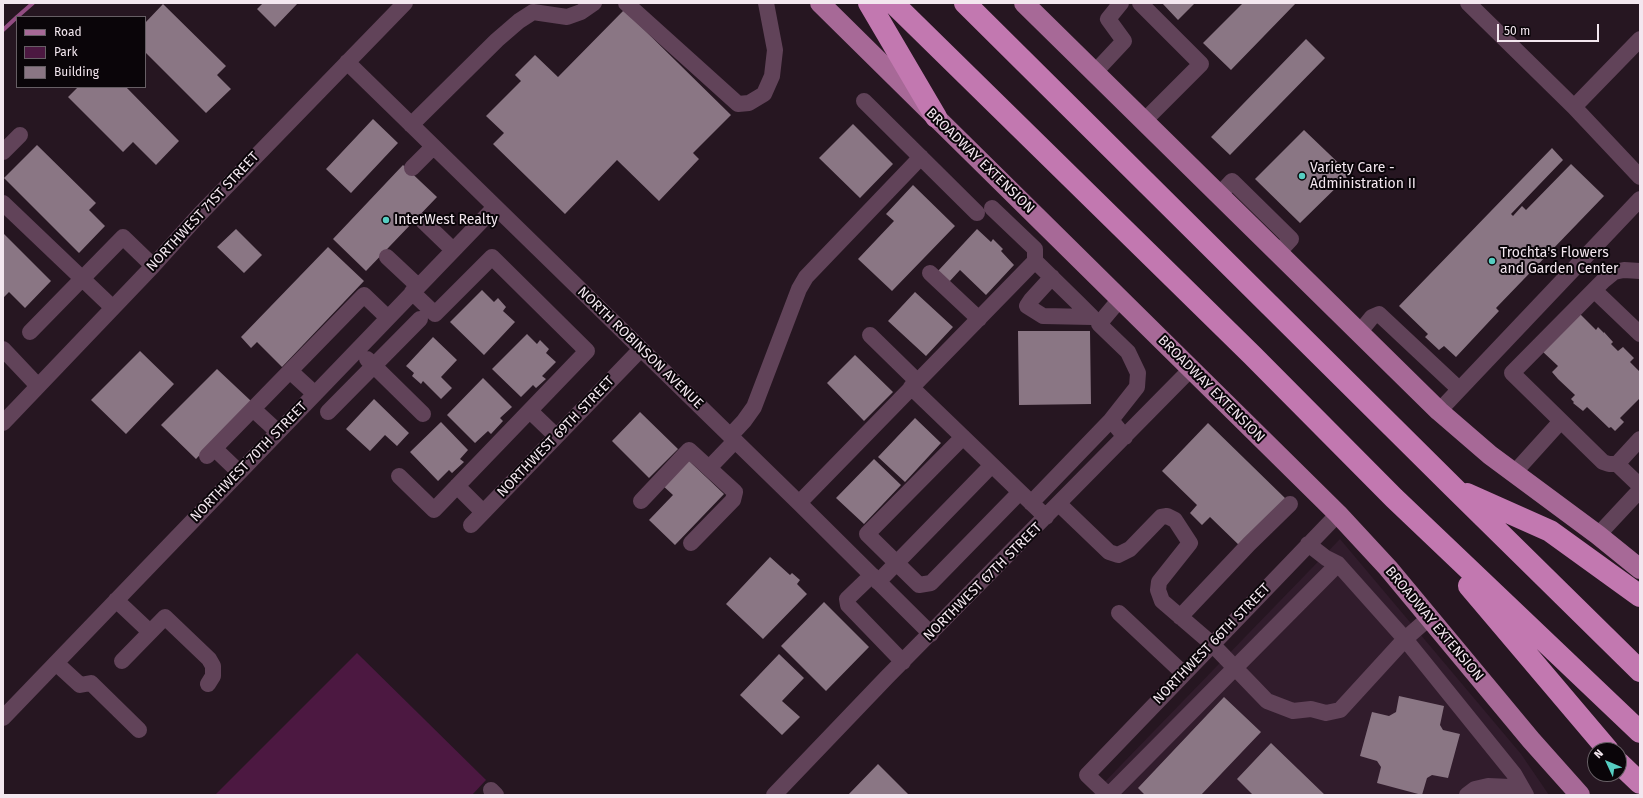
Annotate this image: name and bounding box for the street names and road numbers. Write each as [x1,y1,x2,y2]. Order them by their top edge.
street label: BROADWAY EXTENSION [922,105,1038,217]
street label: NORTHWEST 71ST STREET [143,149,263,275]
street label: NORTH ROBINSON AVENUE [574,284,706,412]
street label: BROADWAY EXTENSION [1154,332,1268,446]
street label: NORTHWEST 69TH STREET [494,373,618,501]
street label: NORTHWEST 70TH STREET [187,398,311,526]
street label: NORTHWEST 67TH STREET [920,519,1046,645]
street label: BROADWAY EXTENSION [1381,563,1487,685]
street label: NORTHWEST 66TH STREET [1150,580,1274,708]

